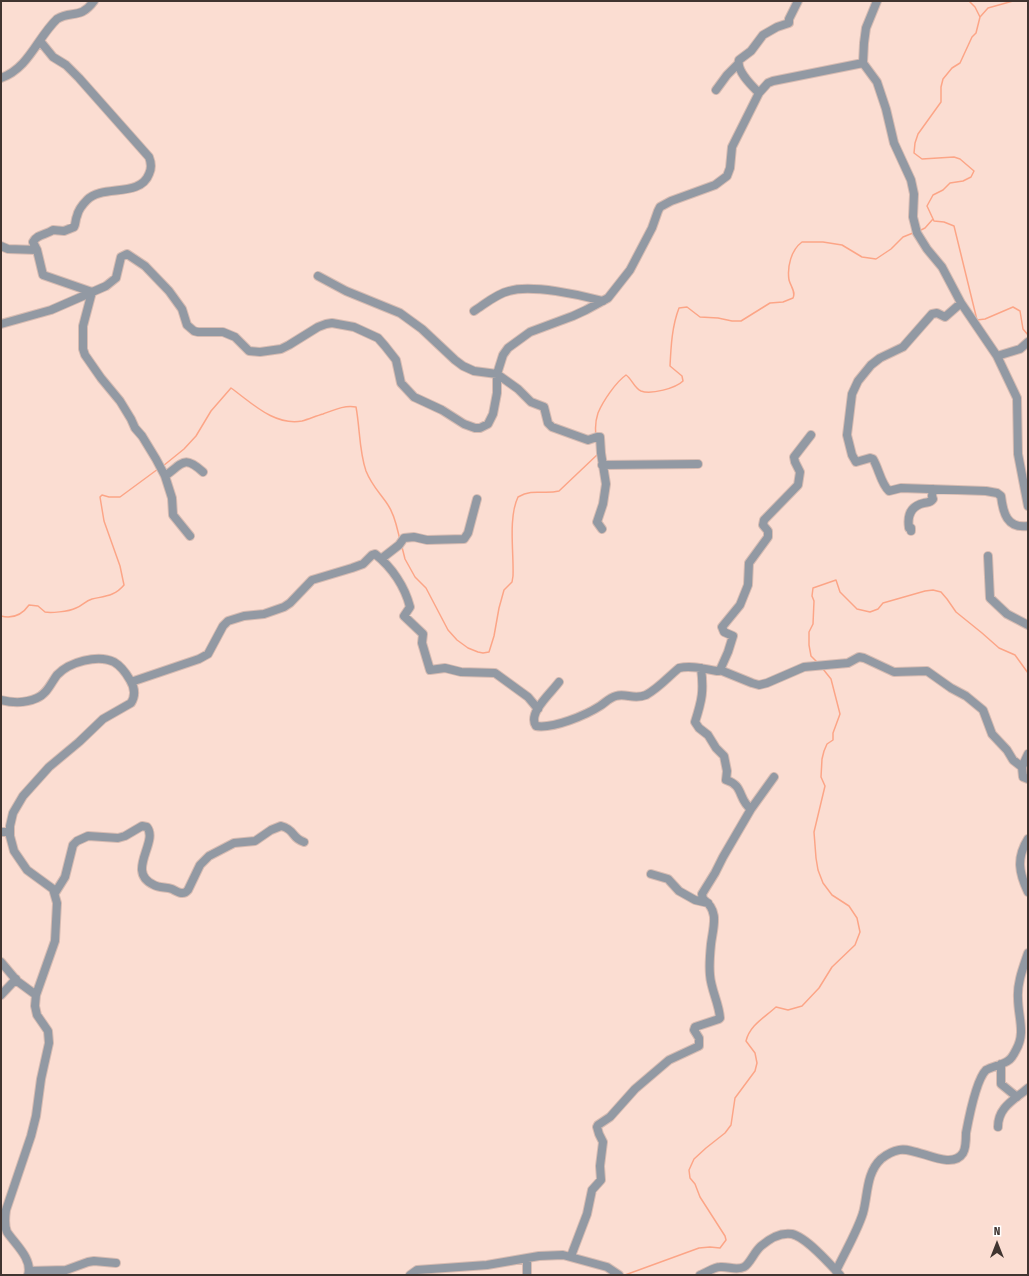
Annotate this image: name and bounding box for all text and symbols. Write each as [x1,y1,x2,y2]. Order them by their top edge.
north arrow [977,1224,1017,1264]
text: N [994,1225,1000,1238]

